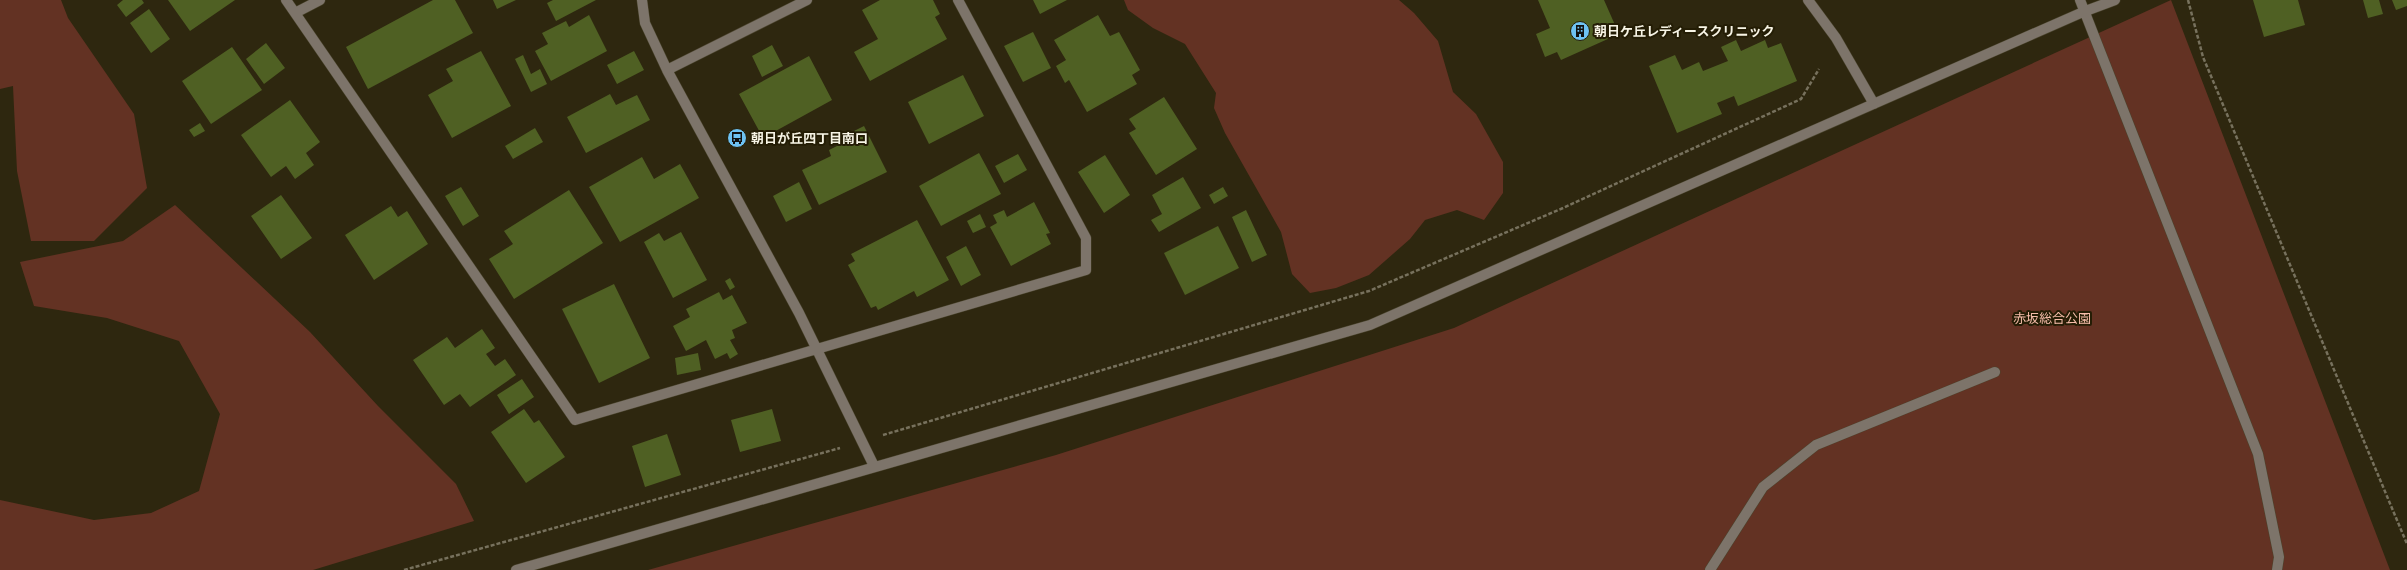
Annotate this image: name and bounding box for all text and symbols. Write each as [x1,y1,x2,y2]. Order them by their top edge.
building icon: 朝日ケ丘レディースクリニック [1569,20,1591,42]
place label: 朝日ケ丘レディースクリニック [1594,24,1774,39]
bus stop icon: 朝日が丘四丁目南口 [726,127,748,149]
place label: 朝日が丘四丁目南口 [751,131,868,146]
park label: 赤坂総合公園 [2013,311,2091,326]

